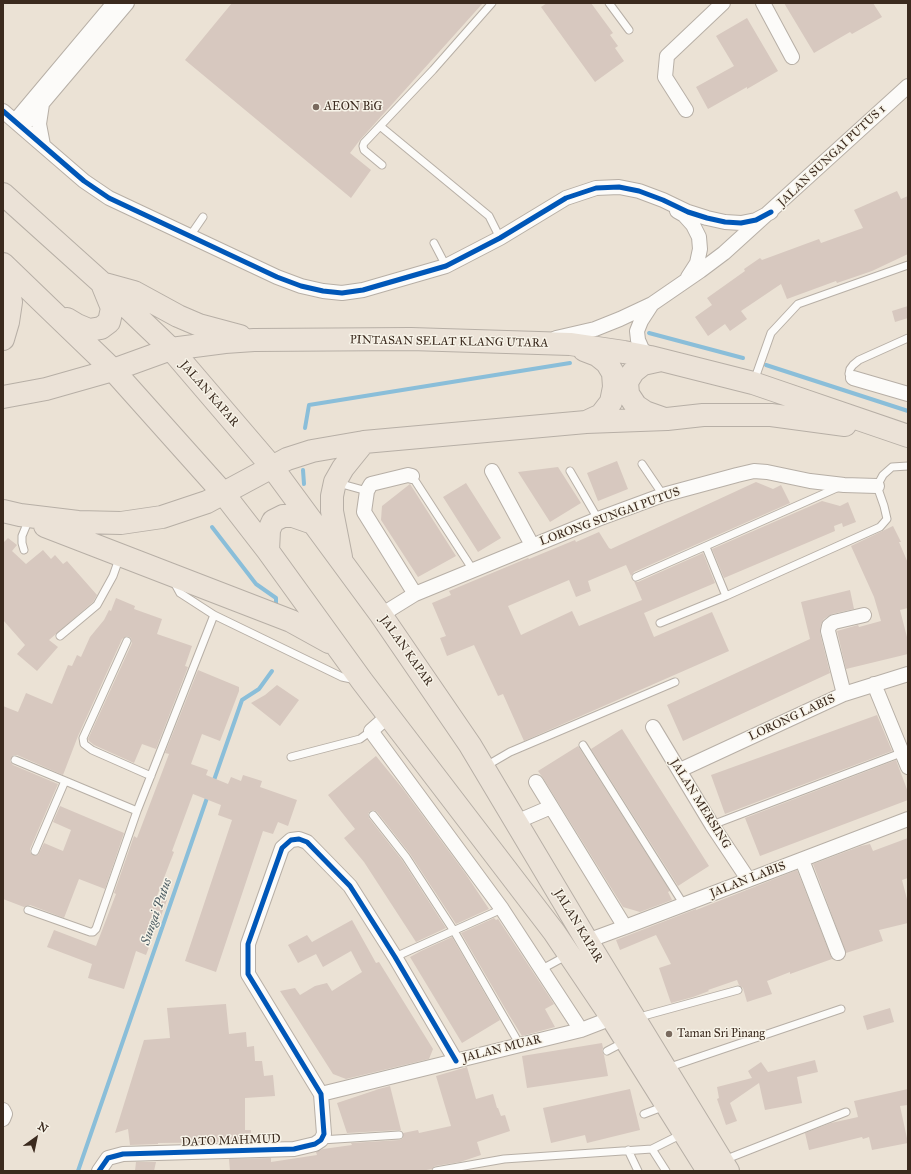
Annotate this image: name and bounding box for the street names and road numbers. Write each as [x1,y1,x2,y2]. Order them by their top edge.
street label: JALAN SUNGAI PUTUS 1 [775,102,889,210]
street label: PINTASAN SELAT KLANG UTARA [350,333,548,351]
street label: JALAN KAPAR [176,358,242,430]
street label: LORONG SUNGAI PUTUS [538,485,682,549]
street label: JALAN KAPAR [376,613,436,689]
street label: LORONG LABIS [747,692,837,744]
street label: JALAN MERSING [667,756,733,852]
street label: JALAN LABIS [708,859,788,901]
street label: JALAN KAPAR [551,887,605,965]
street label: JALAN MUAR [461,1032,543,1066]
street label: DATO MAHMUD [181,1132,281,1150]

